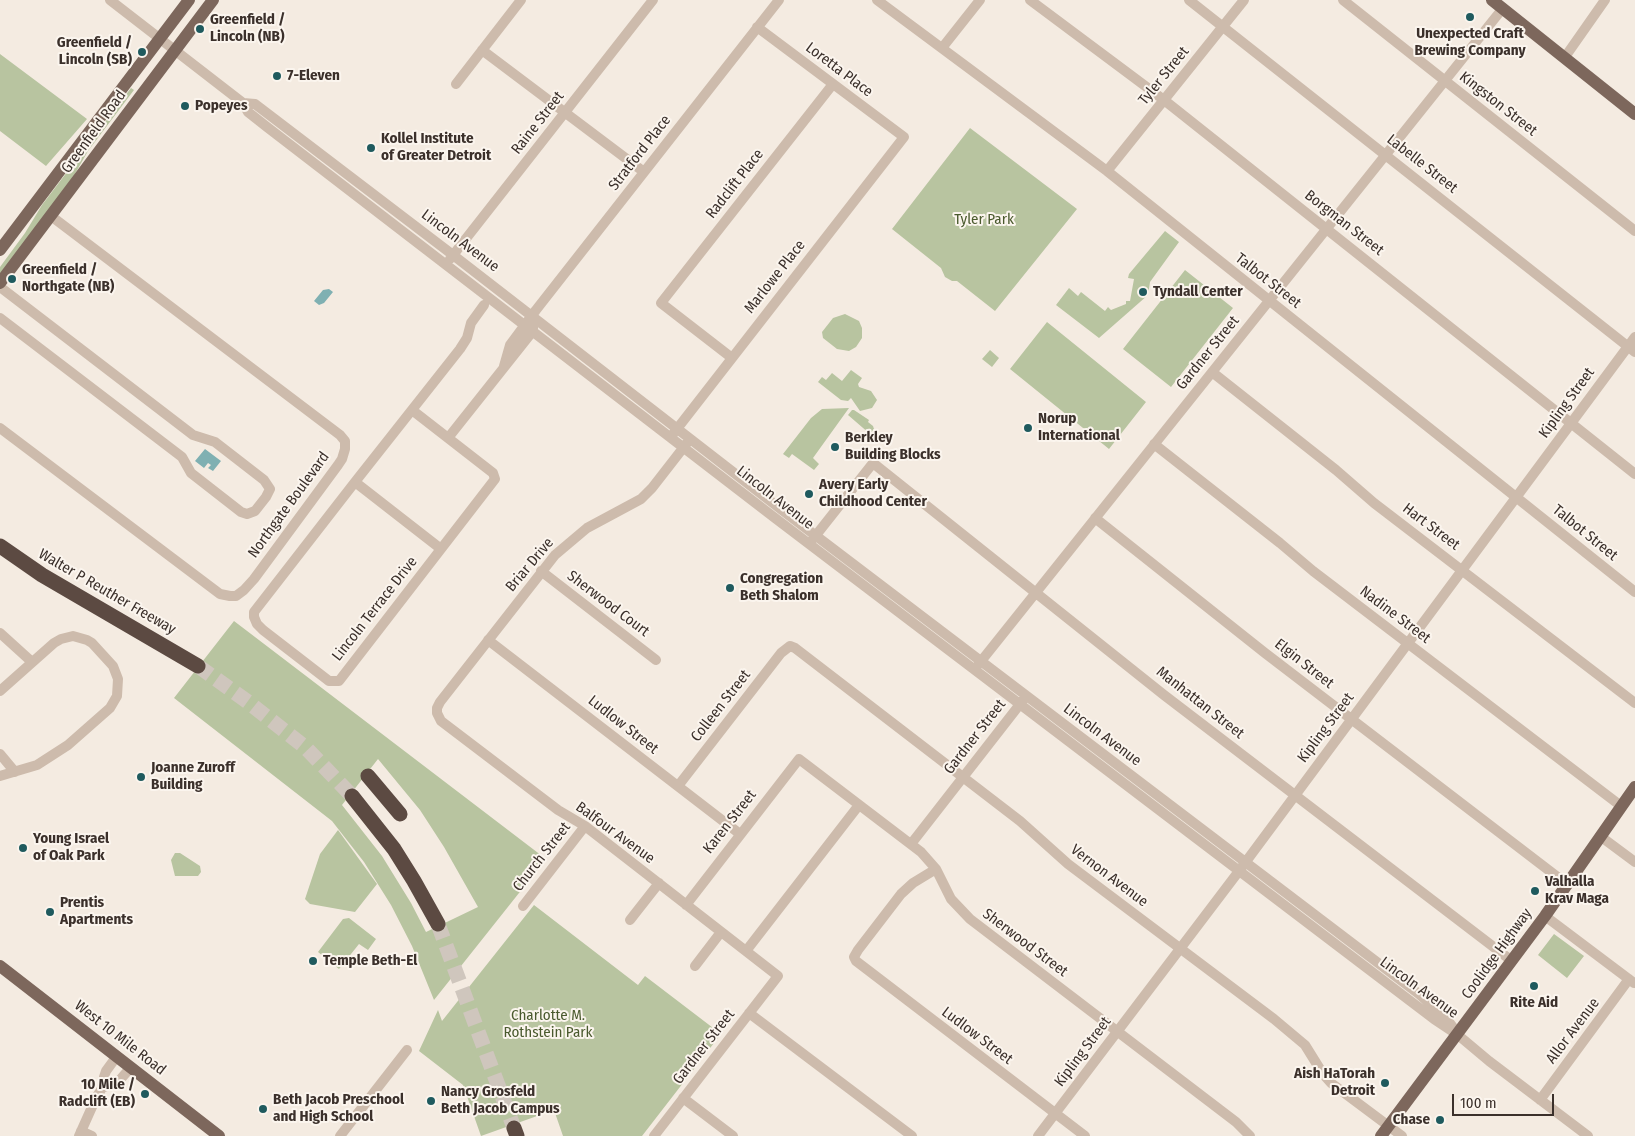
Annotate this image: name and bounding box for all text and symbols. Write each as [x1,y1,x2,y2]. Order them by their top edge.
place label: Greenfield / Lincoln (NB) [210,11,285,46]
marker: Unexpected Craft Brewing Company [1464,11,1476,23]
marker: Greenfield / Lincoln (NB) [194,23,206,35]
place label: Unexpected Craft Brewing Company [1414,25,1526,60]
place label: Greenfield / Lincoln (SB) [57,34,132,69]
street label: Loretta Place [802,39,876,101]
street label: Tyler Street [1135,43,1193,109]
marker: Greenfield / Lincoln (SB) [136,46,148,58]
place label: 7-Eleven [287,67,340,85]
street label: Kingston Street [1455,68,1541,140]
marker: 7-Eleven [271,70,283,82]
street label: Greenfield Road [58,87,130,177]
street label: Raine Street [508,88,568,158]
place label: Popeyes [195,97,248,115]
marker: Popeyes [179,100,191,112]
street label: Stratford Place [605,112,675,194]
place label: Kollel Institute of Greater Detroit [381,130,491,165]
street label: Labelle Street [1383,131,1461,197]
marker: Kollel Institute of Greater Detroit [365,142,377,154]
street label: Radclift Place [702,146,768,222]
street label: Borgman Street [1301,187,1387,259]
street label: Lincoln Avenue [418,206,502,276]
park label: Tyler Park [954,211,1014,229]
street label: Marlowe Place [741,237,809,317]
street label: Talbot Street [1232,250,1304,312]
place label: Greenfield / Northgate (NB) [22,261,114,296]
marker: Greenfield / Northgate (NB) [6,273,18,285]
place label: Tyndall Center [1153,283,1243,301]
marker: Tyndall Center [1137,286,1149,298]
street label: Gardner Street [1173,312,1243,394]
street label: Kipling Street [1535,364,1599,442]
place label: Norup International [1038,410,1120,445]
marker: Norup International [1022,422,1034,434]
place label: Berkley Building Blocks [845,429,941,464]
marker: Berkley Building Blocks [829,441,841,453]
street label: Northgate Boulevard [245,448,333,562]
street label: Lincoln Avenue [733,462,817,534]
place label: Avery Early Childhood Center [819,476,927,511]
marker: Avery Early Childhood Center [803,488,815,500]
street label: Hart Street [1399,500,1463,554]
street label: Talbot Street [1549,501,1621,565]
street label: Briar Drive [502,534,558,596]
street label: Walter P Reuther Freeway [35,545,179,639]
street label: Lincoln Terrace Drive [329,553,421,665]
street label: Sherwood Court [563,567,653,641]
place label: Congregation Beth Shalom [740,570,823,605]
marker: Congregation Beth Shalom [724,582,736,594]
street label: Nadine Street [1356,583,1434,647]
street label: Elgin Street [1271,635,1337,693]
street label: Manhattan Street [1152,663,1248,743]
street label: Colleen Street [687,666,755,746]
street label: Kipling Street [1294,690,1358,766]
street label: Ludlow Street [584,692,662,758]
street label: Gardner Street [940,696,1010,778]
street label: Lincoln Avenue [1060,700,1144,770]
place label: Joanne Zuroff Building [151,759,235,794]
marker: Joanne Zuroff Building [135,771,147,783]
street label: Karen Street [700,787,760,857]
street label: Balfour Avenue [572,798,658,868]
street label: Church Street [509,819,575,895]
place label: Young Israel of Oak Park [33,830,109,865]
street label: Vernon Avenue [1067,841,1151,911]
marker: Young Israel of Oak Park [17,842,29,854]
place label: Valhalla Krav Maga [1545,873,1609,908]
marker: Valhalla Krav Maga [1529,885,1541,897]
place label: Prentis Apartments [60,894,133,929]
street label: Sherwood Street [979,905,1071,981]
street label: Coolidge Highway [1458,905,1536,1003]
marker: Prentis Apartments [44,906,56,918]
place label: Temple Beth-El [323,952,417,970]
street label: Lincoln Avenue [1376,953,1462,1023]
marker: Temple Beth-El [307,955,319,967]
marker: Rite Aid [1528,980,1540,992]
place label: Rite Aid [1510,994,1558,1012]
street label: Allor Avenue [1543,995,1603,1067]
street label: West 10 Mile Road [71,997,169,1079]
street label: Ludlow Street [938,1003,1016,1069]
street label: Gardner Street [669,1006,739,1088]
park label: Charlotte M. Rothstein Park [504,1007,592,1042]
street label: Kipling Street [1051,1014,1115,1090]
place label: Aish HaTorah Detroit [1294,1065,1375,1100]
place label: 10 Mile / Radclift (EB) [59,1076,135,1111]
marker: Aish HaTorah Detroit [1379,1077,1391,1089]
place label: Nancy Grosfeld Beth Jacob Campus [441,1083,560,1118]
scale bar [1455,1084,1558,1116]
marker: 10 Mile / Radclift (EB) [139,1088,151,1100]
place label: Beth Jacob Preschool and High School [273,1091,404,1126]
text: 100 m [1460,1094,1497,1112]
marker: Nancy Grosfeld Beth Jacob Campus [425,1095,437,1107]
marker: Beth Jacob Preschool and High School [257,1103,269,1115]
place label: Chase [1393,1111,1430,1129]
marker: Chase [1434,1114,1446,1126]

